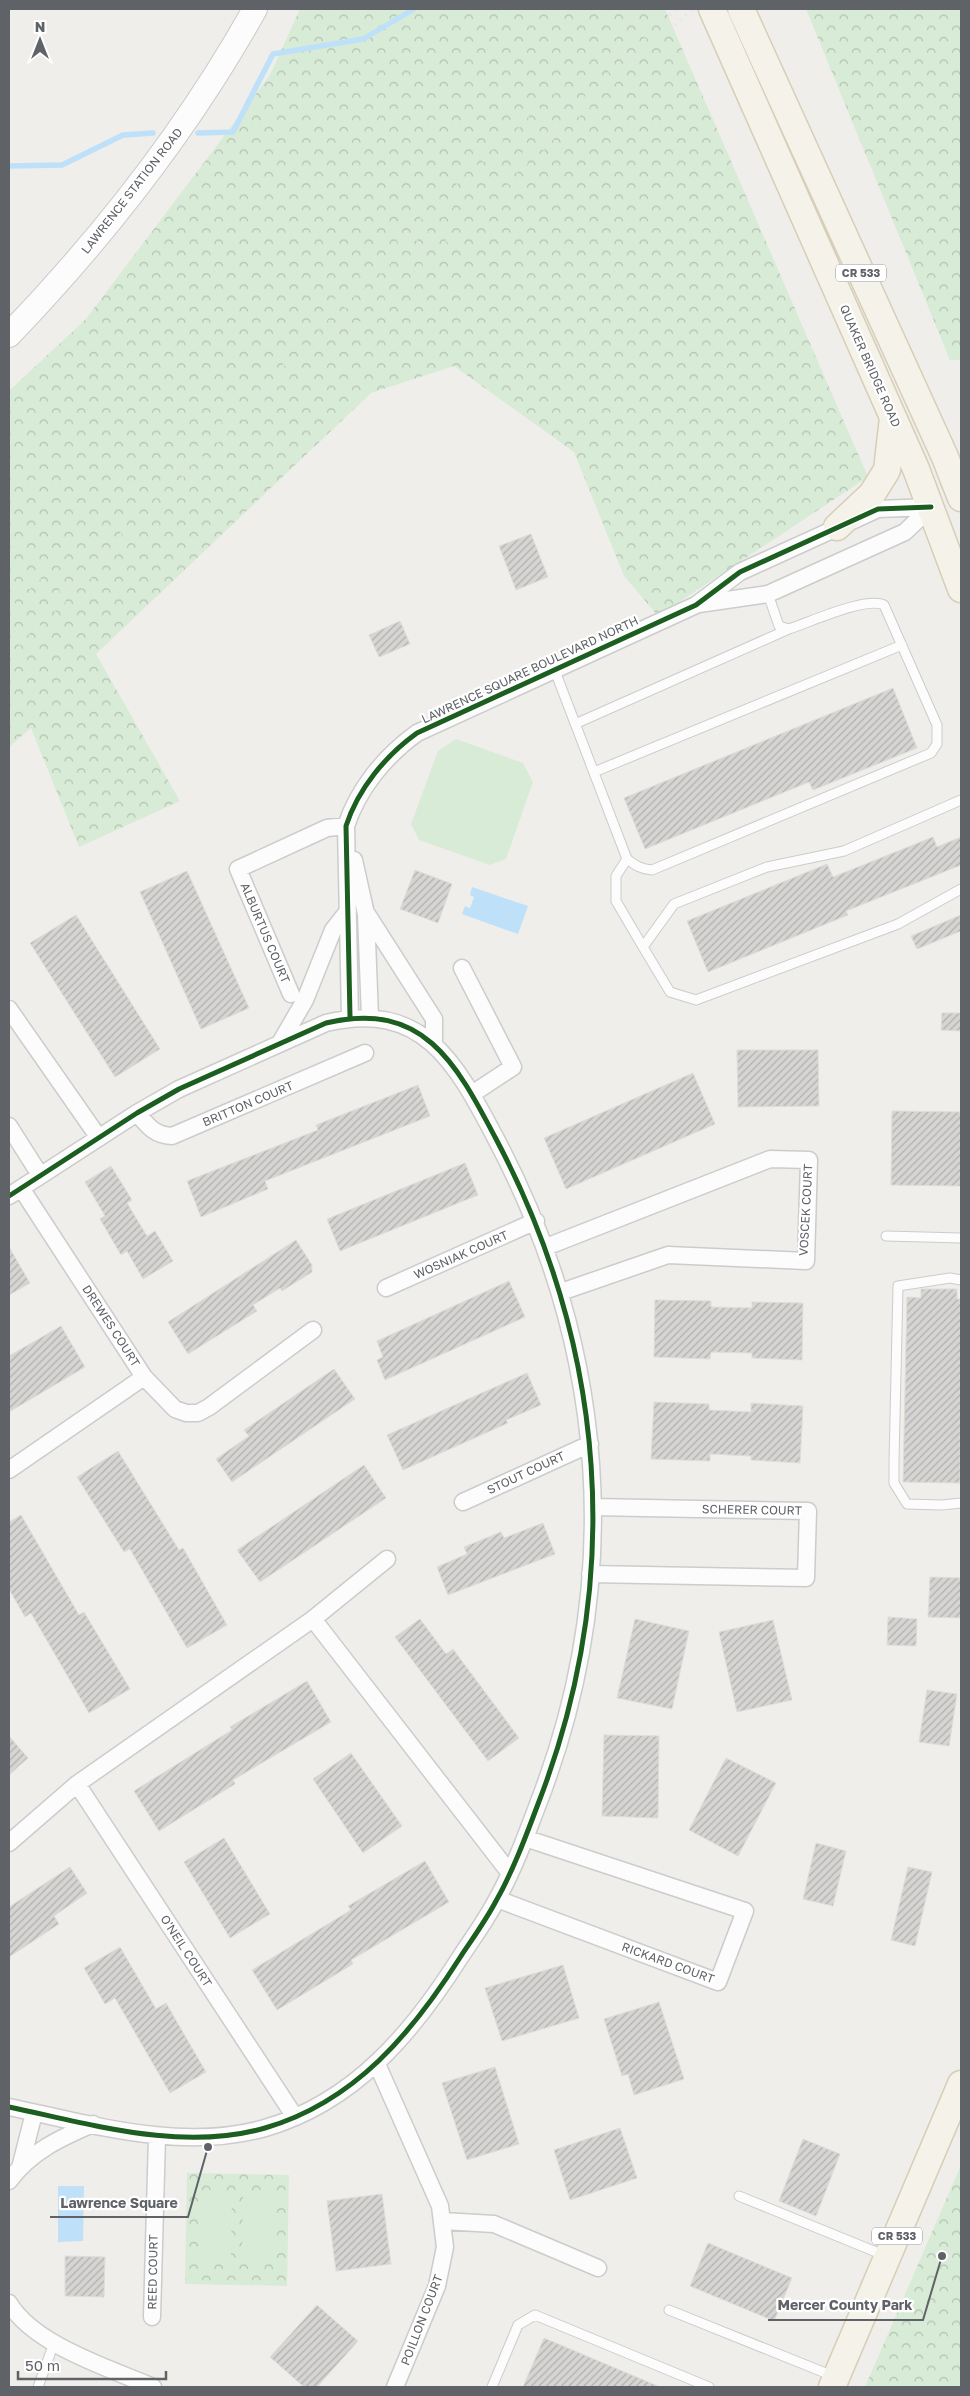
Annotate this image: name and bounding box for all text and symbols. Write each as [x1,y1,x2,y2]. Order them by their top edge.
north arrow [15,15,65,65]
text: N [35,18,45,35]
street label: LAWRENCE STATION ROAD [78,125,185,257]
road number: CR 533 [836,264,886,282]
street label: QUAKER BRIDGE ROAD [837,302,904,429]
street label: LAWRENCE SQUARE BOULEVARD NORTH [419,613,641,727]
street label: ALBURTUS COURT [237,880,294,986]
street label: BRITTON COURT [200,1077,296,1129]
street label: VOSCEK COURT [796,1163,815,1257]
street label: WOSNIAK COURT [411,1227,511,1282]
street label: DREWES COURT [79,1282,144,1370]
street label: STOUT COURT [484,1448,568,1497]
street label: SCHERER COURT [702,1501,803,1518]
street label: O'NEIL COURT [158,1912,216,1990]
street label: RICKARD COURT [620,1939,717,1986]
callout: Lawrence Square [50,2188,188,2217]
text: Lawrence Square [60,2194,178,2211]
road number: CR 533 [872,2228,922,2244]
street label: REED COURT [144,2234,161,2310]
street label: POILLON COURT [397,2272,446,2367]
callout: Mercer County Park [768,2291,923,2320]
text: Mercer County Park [778,2296,912,2313]
scale bar [18,2348,165,2380]
text: 50 m [25,2356,60,2374]

